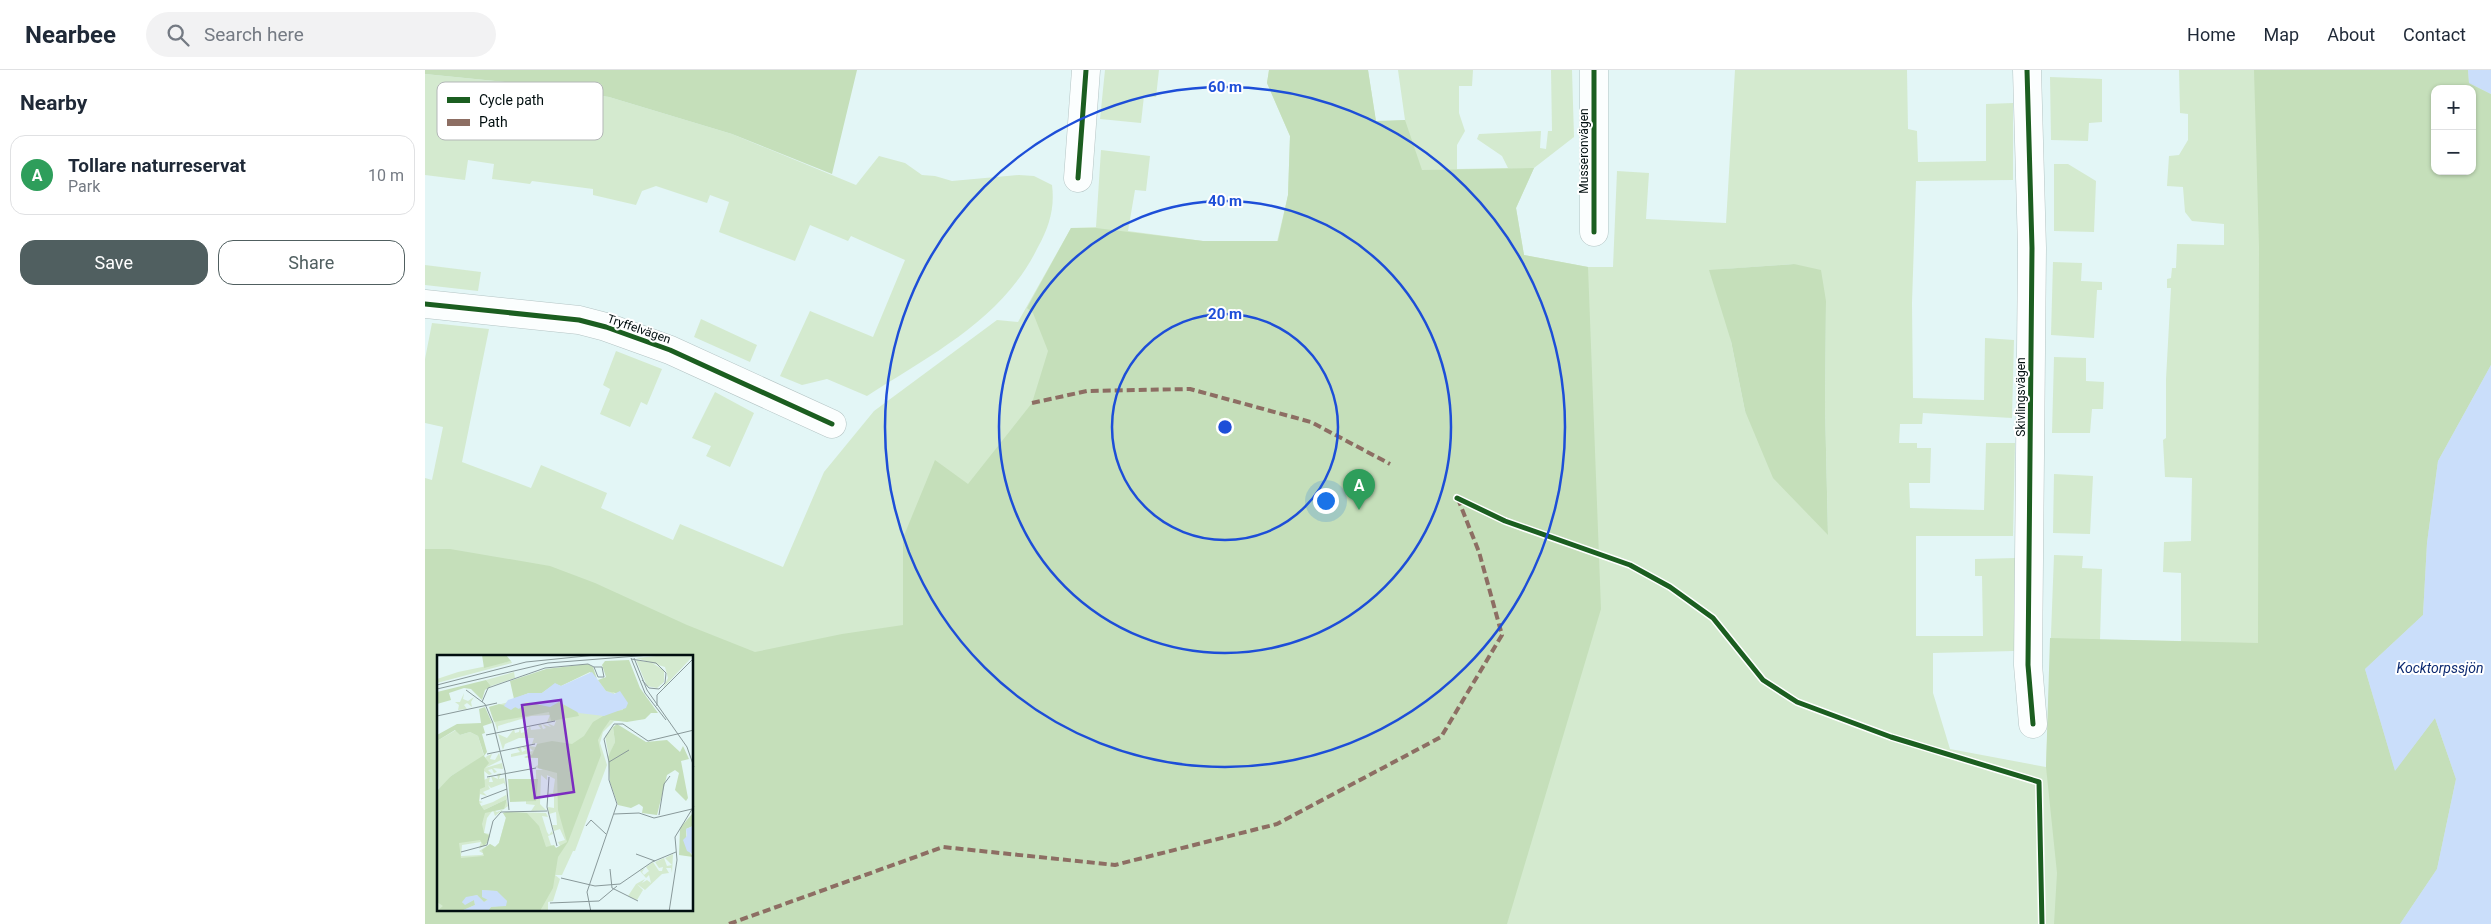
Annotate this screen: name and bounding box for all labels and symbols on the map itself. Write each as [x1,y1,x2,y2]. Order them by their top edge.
text: 60 m [1208,78,1242,96]
legend [437,82,603,140]
text: Cycle path [479,92,544,108]
street label: Musseronvägen [1577,108,1591,194]
text: Path [479,114,508,130]
text: 40 m [1208,192,1242,210]
text: 20 m [1208,305,1242,323]
street label: Tryffelvägen [605,312,673,346]
street label: Skivlingsvägen [2014,357,2028,437]
centre of rings [1216,418,1234,436]
pin: A [1343,469,1375,510]
your location [1313,488,1339,514]
inset map [437,655,694,912]
water label: Kocktorpssjön [2397,660,2483,676]

